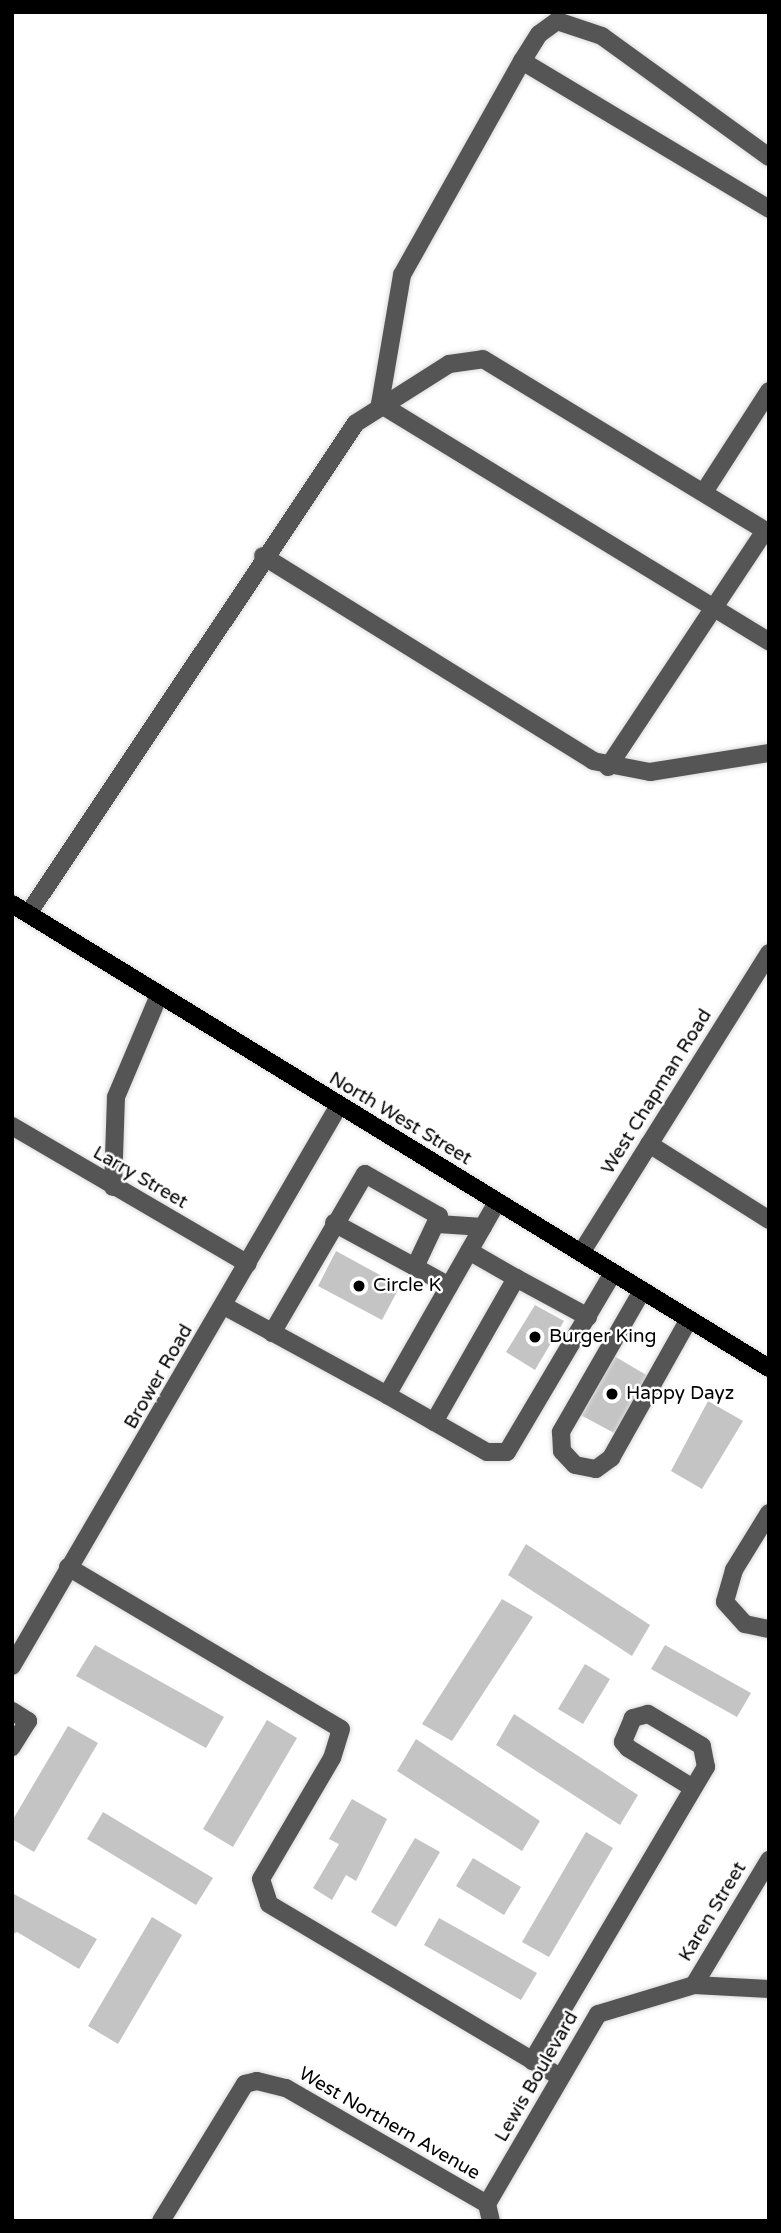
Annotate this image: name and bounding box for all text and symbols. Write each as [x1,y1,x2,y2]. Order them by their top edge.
street label: West Chapman Road [597,1005,717,1179]
street label: North West Street [325,1067,475,1171]
street label: Larry Street [89,1142,191,1214]
place label: Circle K [373,1275,441,1297]
marker: Circle K [351,1278,367,1294]
street label: Brower Road [120,1321,198,1433]
place label: Burger King [549,1326,657,1348]
marker: Burger King [527,1329,543,1345]
place label: Happy Dayz [626,1383,734,1405]
marker: Happy Dayz [604,1386,620,1402]
street label: Karen Street [674,1858,752,1966]
street label: Lewis Boulevard [490,2008,584,2146]
street label: West Northern Avenue [294,2063,484,2185]

